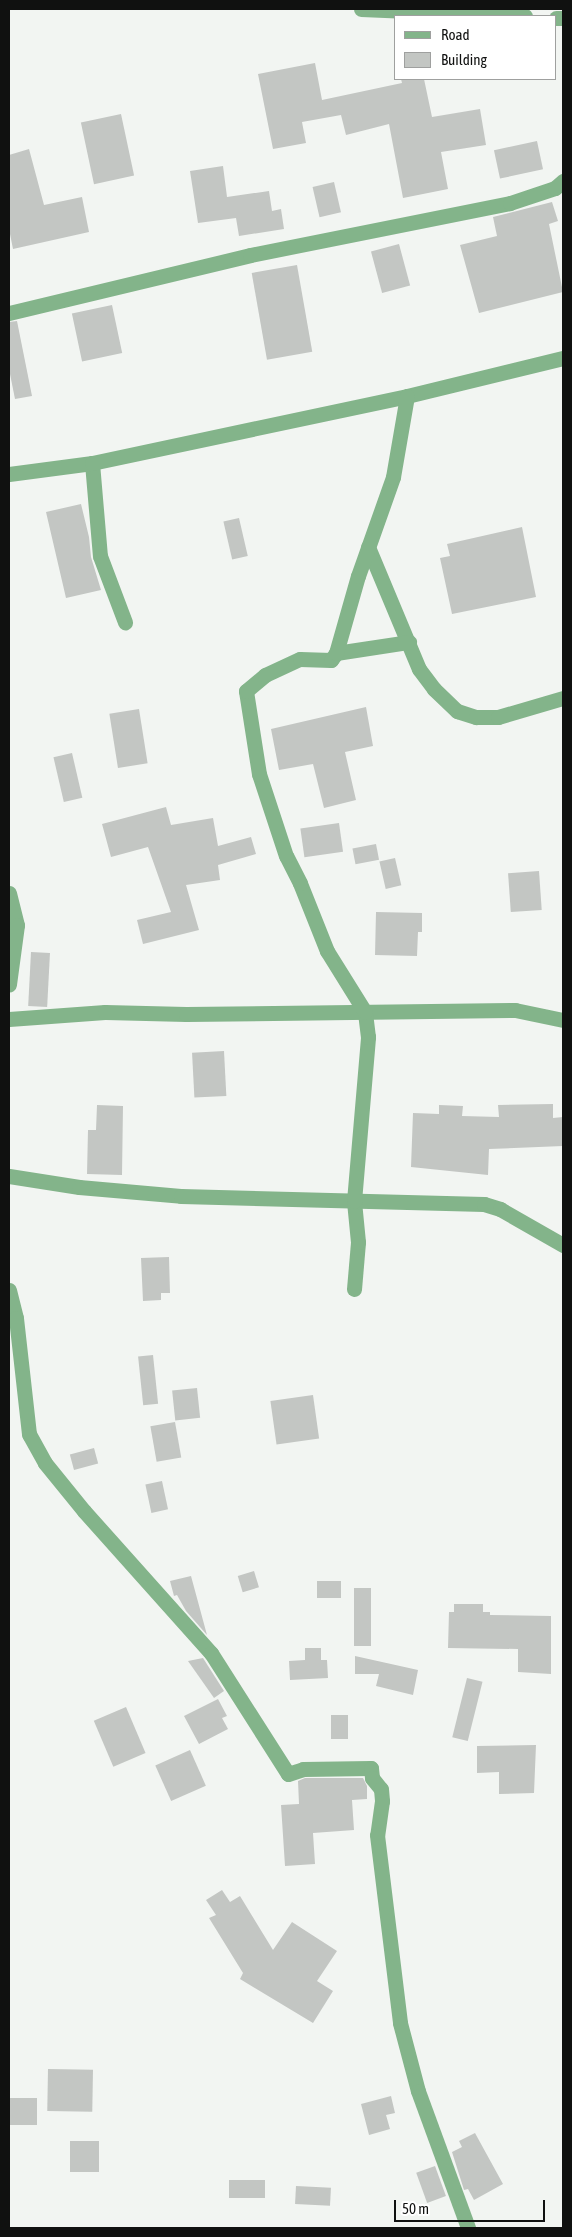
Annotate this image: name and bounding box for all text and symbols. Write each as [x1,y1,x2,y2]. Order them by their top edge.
legend [394,15,557,80]
text: Road [441,26,470,43]
text: Building [441,51,487,68]
scale bar [397,2190,548,2222]
text: 50 m [402,2200,429,2217]

